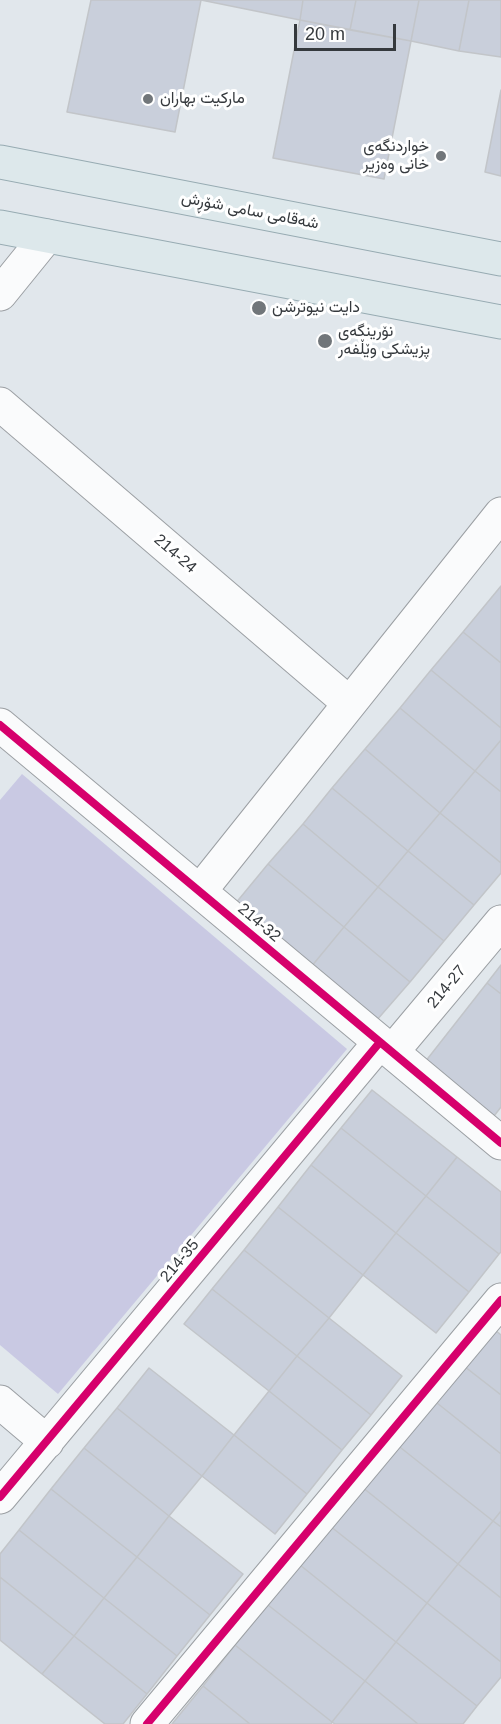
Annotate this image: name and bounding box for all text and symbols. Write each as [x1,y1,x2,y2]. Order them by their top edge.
scale bar [297,12,399,50]
text: 20 m [305,24,345,44]
place label: مارکیت بهاران [160,89,245,109]
marker: مارکیت بهاران [141,92,155,106]
place label: خواردنگەی خانی وەزیر [363,137,429,175]
marker: خواردنگەی خانی وەزیر [434,149,448,163]
street label: شەقامی سامی شۆڕش [180,188,320,234]
place label: دايت نيوترشن [272,298,360,318]
marker: دايت نيوترشن [250,299,268,317]
place label: نۆرینگەی پزیشکی وێڵفەر [338,322,430,360]
marker: نۆرینگەی پزیشکی وێڵفەر [316,332,334,350]
street label: 214-24 [150,530,200,578]
street label: 214-32 [234,900,284,946]
street label: 214-27 [424,962,470,1012]
street label: 214-35 [157,1236,203,1286]

